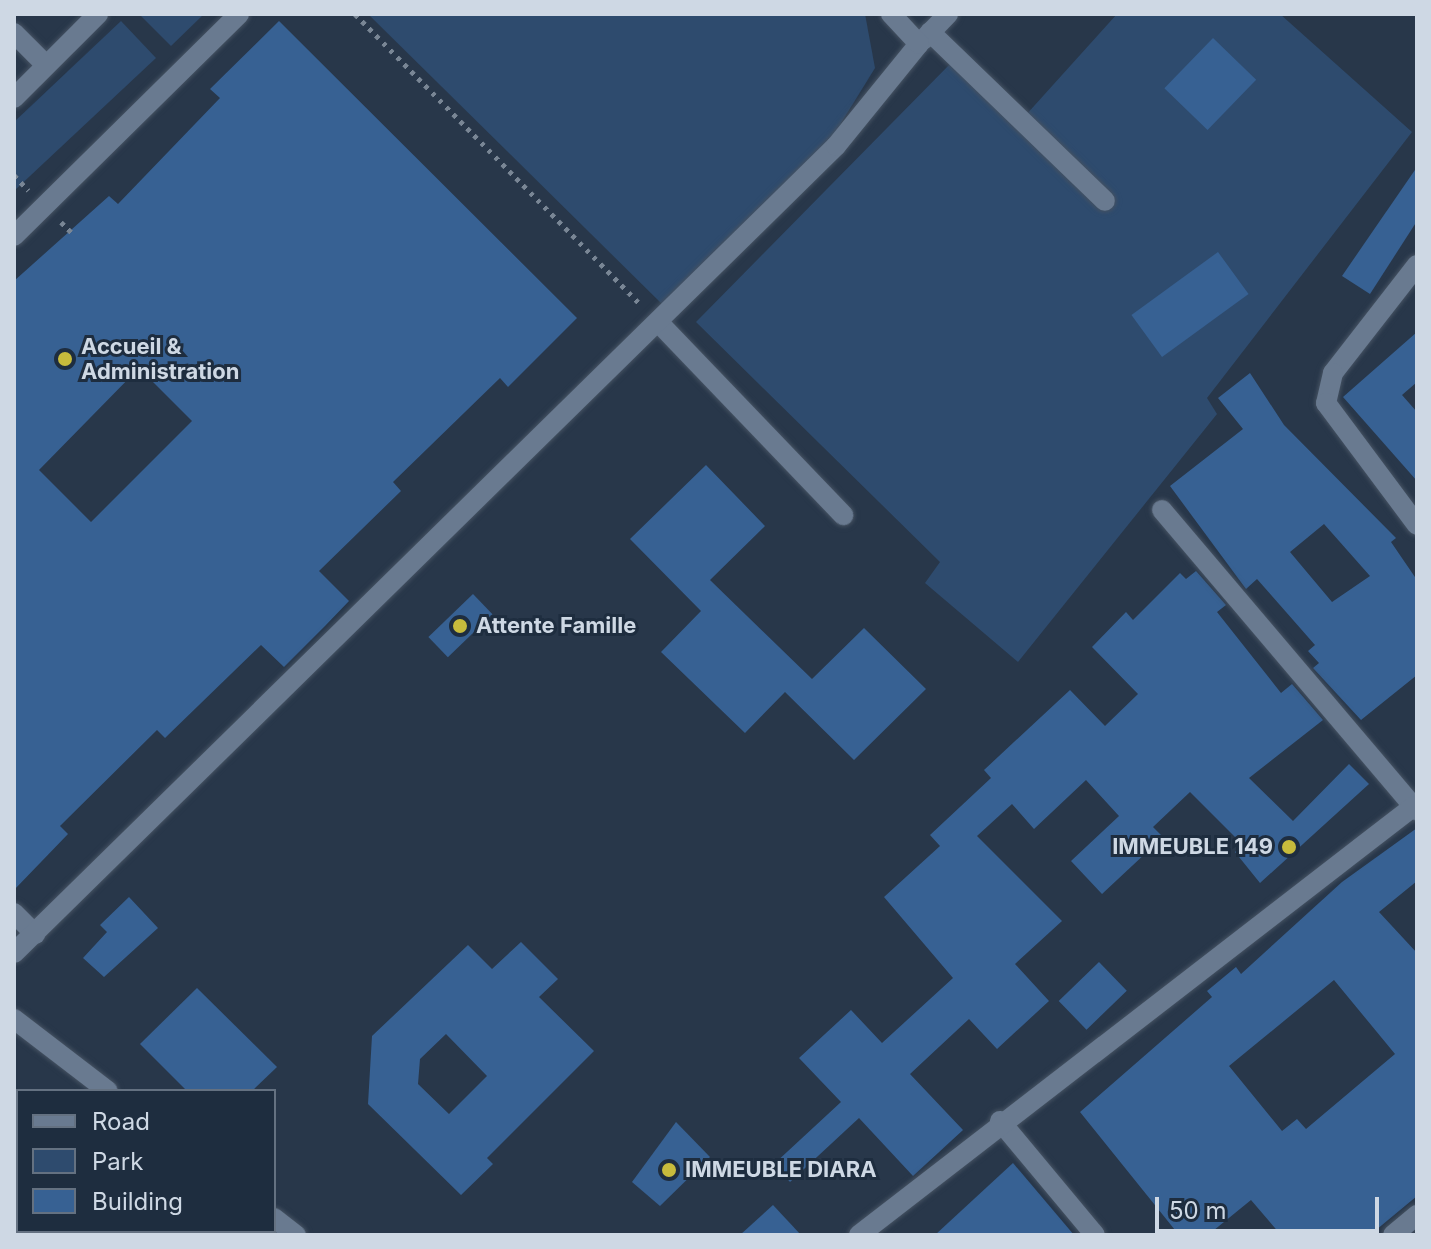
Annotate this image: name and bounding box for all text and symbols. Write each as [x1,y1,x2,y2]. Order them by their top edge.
place label: Accueil & Administration [81,333,240,384]
marker: Accueil & Administration [56,350,74,368]
place label: Attente Famille [476,613,636,639]
marker: Attente Famille [451,617,469,635]
place label: IMMEUBLE 149 [1112,834,1273,860]
marker: IMMEUBLE 149 [1280,838,1298,856]
legend [16,1089,276,1233]
text: Road [92,1107,150,1136]
text: Park [92,1147,143,1176]
place label: IMMEUBLE DIARA [685,1157,877,1183]
marker: IMMEUBLE DIARA [660,1161,678,1179]
scale bar [1159,1181,1383,1231]
text: Building [92,1187,183,1216]
text: 50 m [1169,1196,1227,1225]

